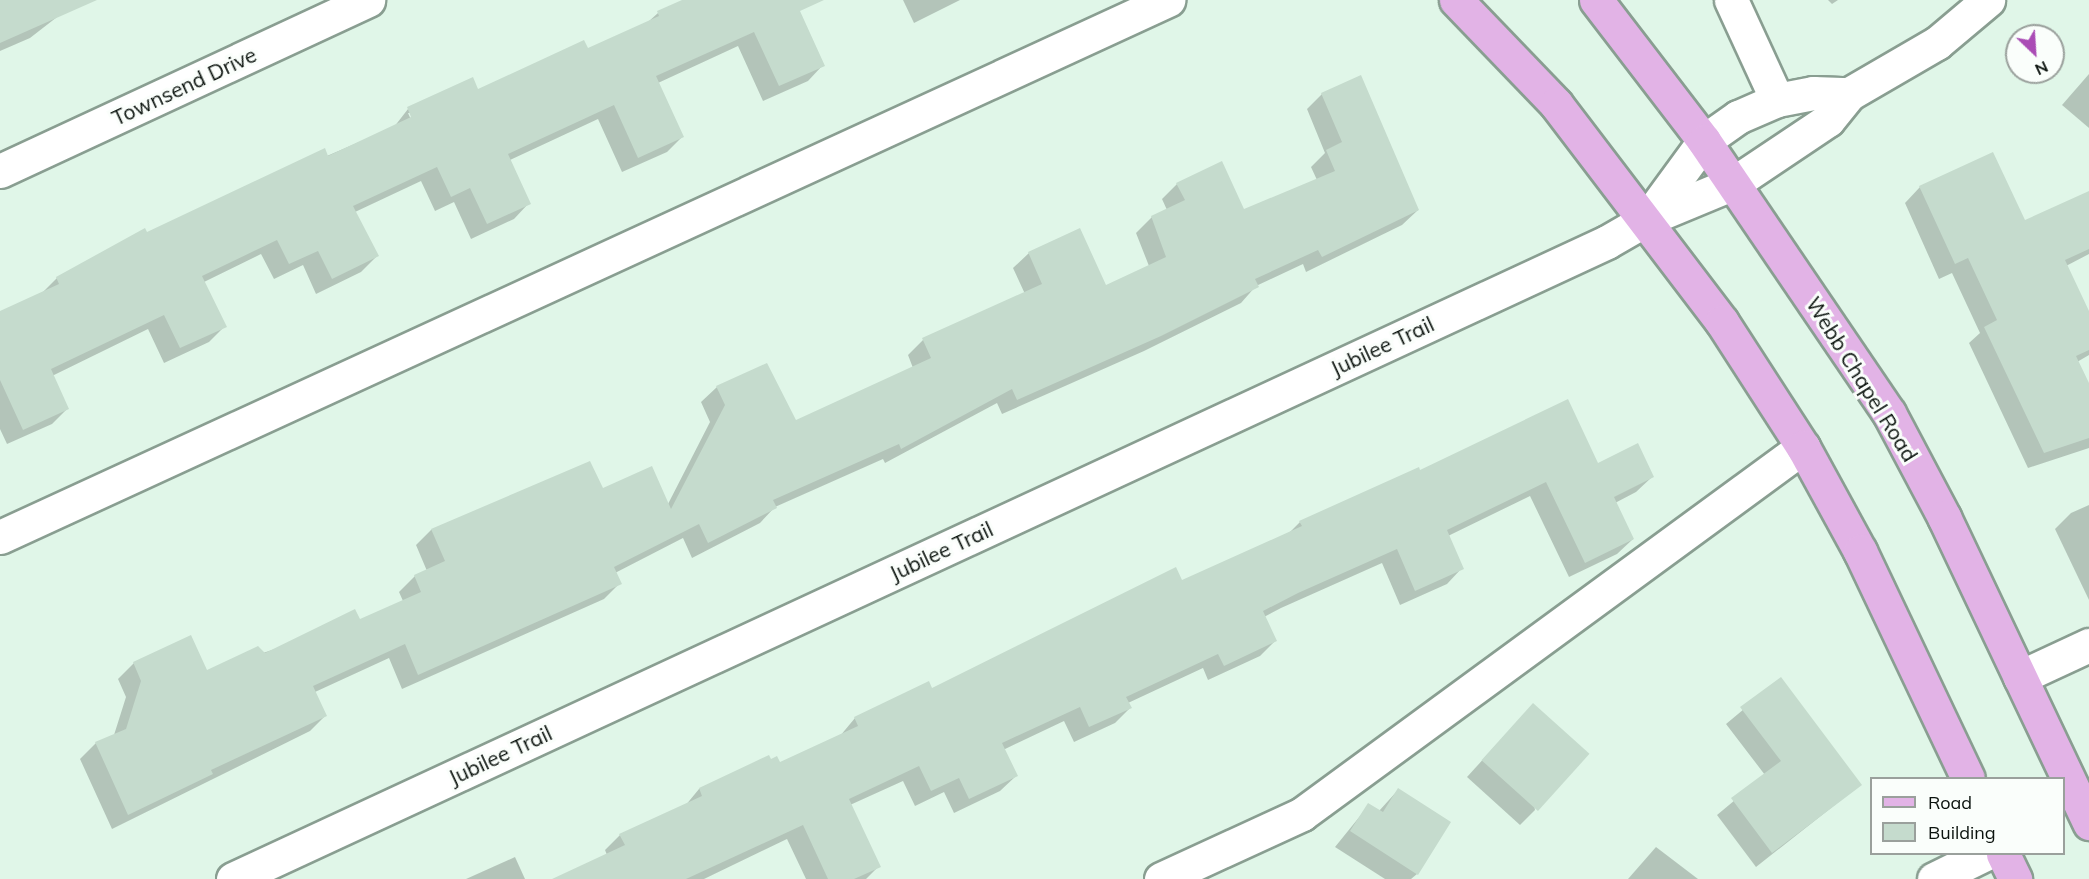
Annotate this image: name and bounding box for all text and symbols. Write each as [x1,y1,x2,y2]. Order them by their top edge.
north arrow [2005,24,2065,84]
street label: Townsend Drive [108,42,260,130]
text: N [2032,57,2051,80]
street label: Webb Chapel Road [1801,292,1923,466]
street label: Jubilee Trail [1326,311,1438,381]
street label: Jubilee Trail [885,516,997,586]
street label: Jubilee Trail [444,720,556,790]
legend [1870,777,2065,855]
text: Road [1928,791,1972,814]
text: Building [1928,821,1996,844]

